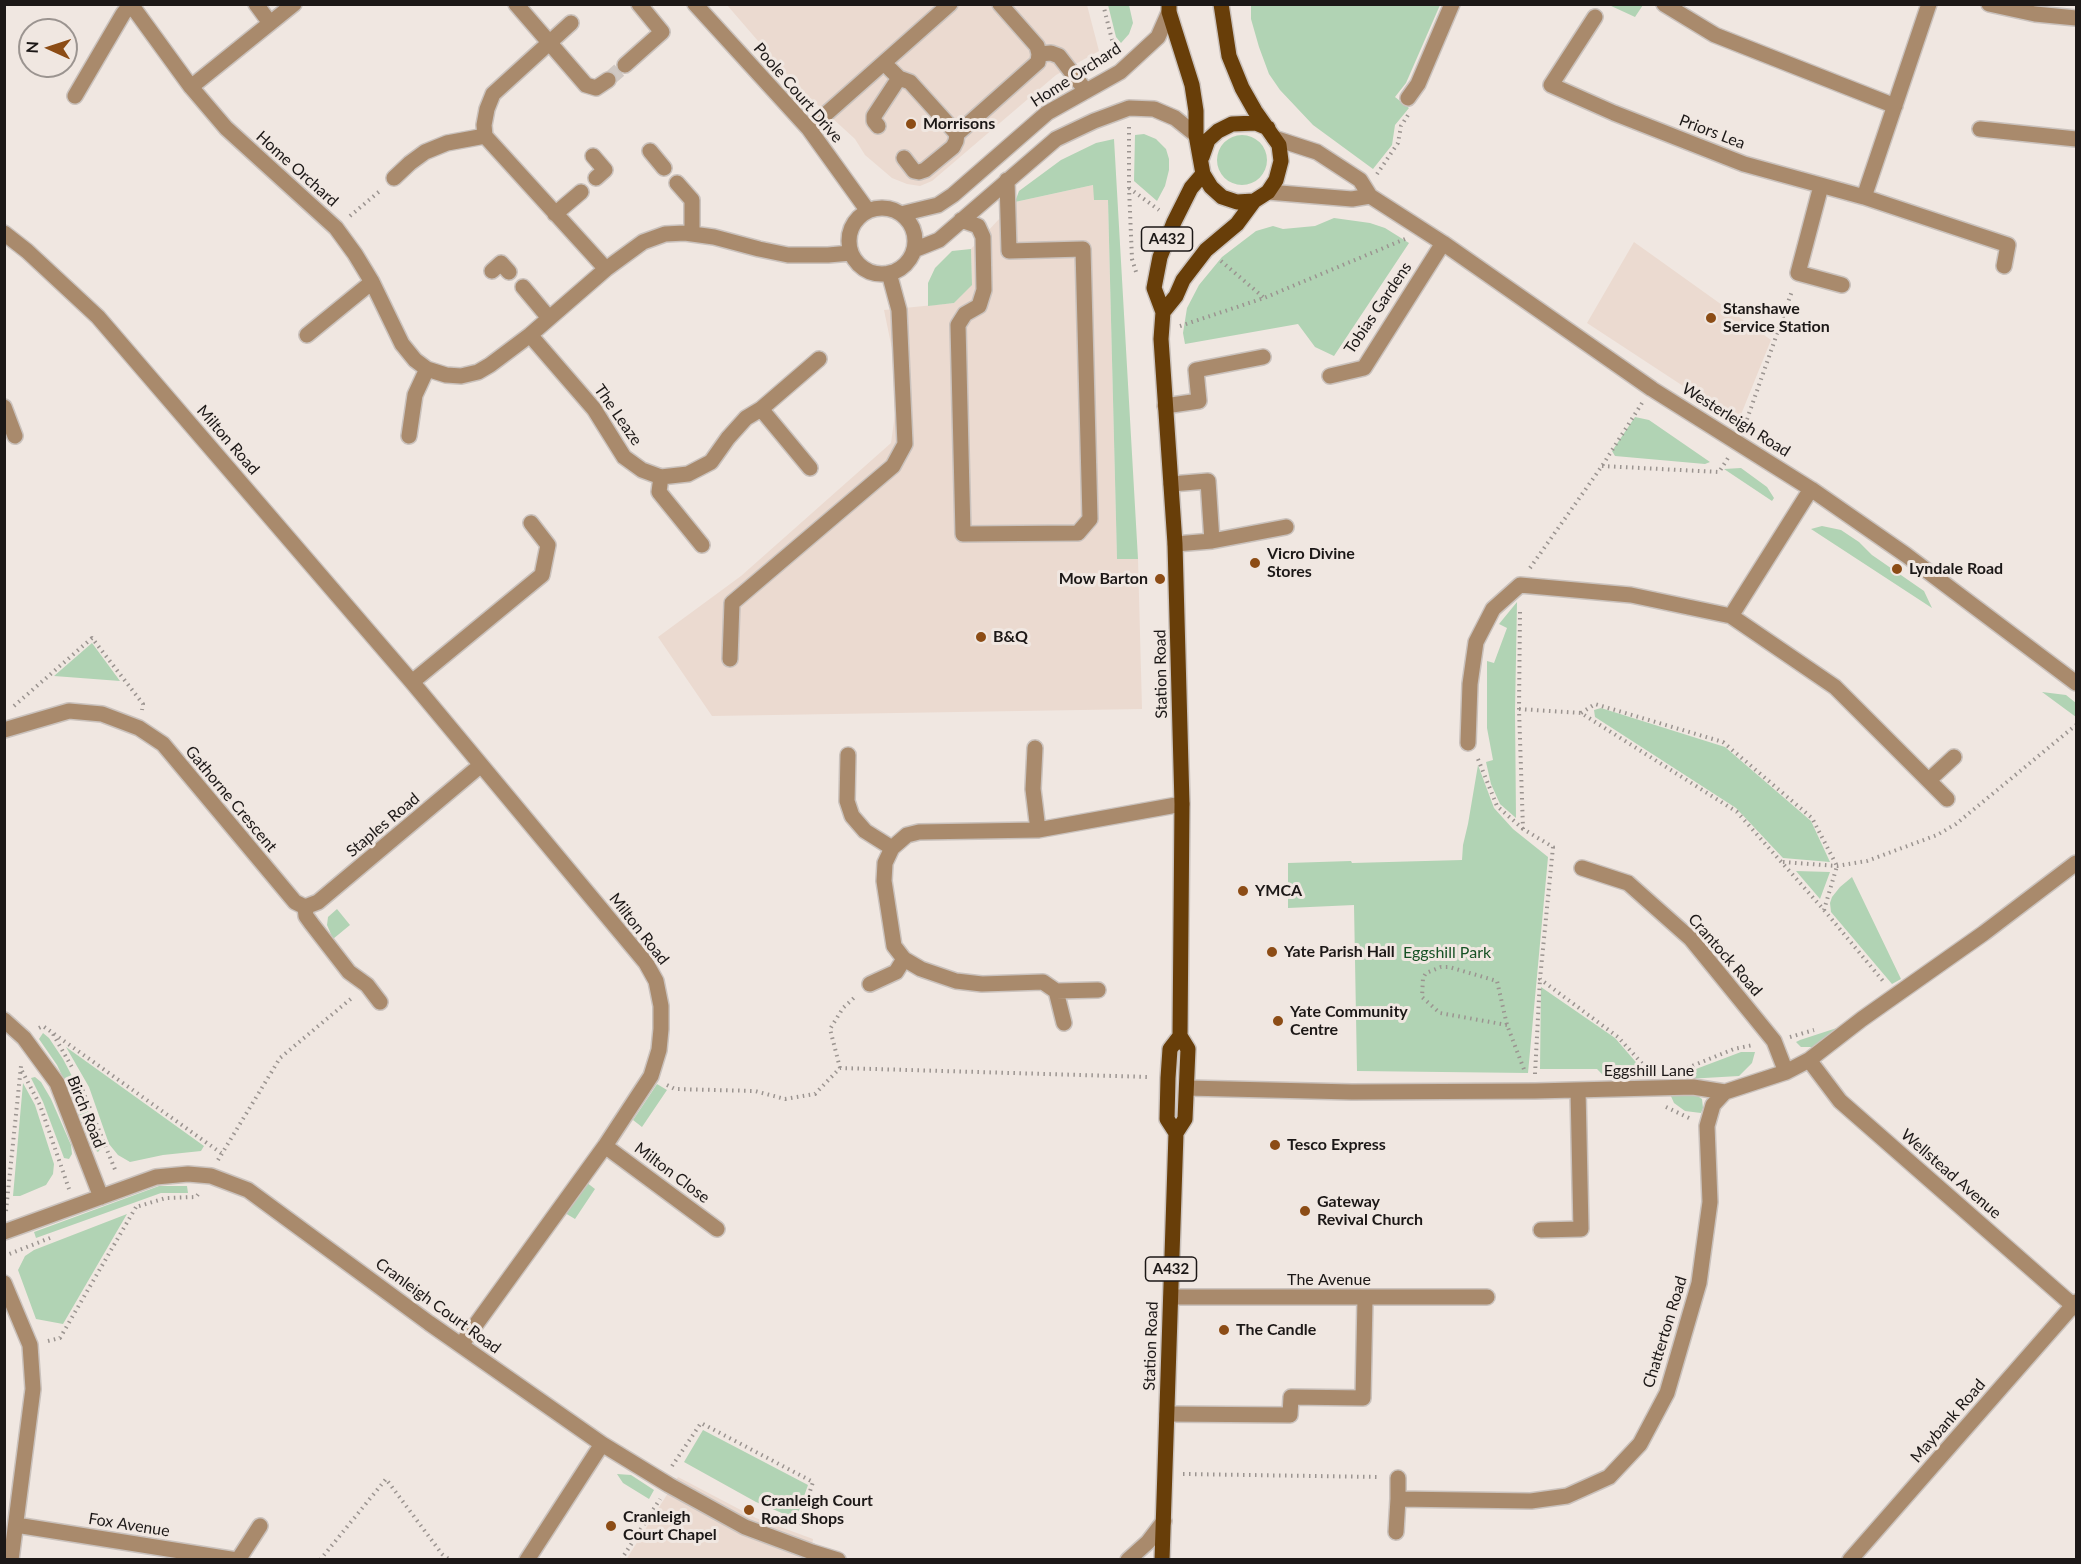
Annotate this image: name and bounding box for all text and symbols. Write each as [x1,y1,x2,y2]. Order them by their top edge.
north arrow [18,18,78,78]
street label: Poole Court Drive [749,39,847,147]
street label: Home Orchard [1027,39,1125,111]
text: N [22,40,41,54]
street label: Priors Lea [1676,111,1748,153]
place label: Morrisons [923,114,995,134]
marker: Morrisons [904,117,918,131]
street label: Home Orchard [252,127,342,211]
road number: A432 [1142,227,1192,251]
street label: Tobias Gardens [1340,258,1416,358]
place label: Stanshawe Service Station [1723,299,1830,337]
marker: Stanshawe Service Station [1704,311,1718,325]
street label: Westerleigh Road [1678,379,1794,461]
street label: The Leaze [590,381,646,449]
street label: Milton Road [193,401,263,479]
place label: Vicro Divine Stores [1267,544,1355,582]
marker: Vicro Divine Stores [1248,556,1262,570]
place label: Lyndale Road [1909,559,2003,579]
marker: Lyndale Road [1890,562,1904,576]
place label: Mow Barton [1059,569,1148,589]
marker: Mow Barton [1153,572,1167,586]
place label: B&Q [993,627,1028,647]
street label: Station Road [1151,629,1171,719]
marker: B&Q [974,630,988,644]
street label: Gathorne Crescent [181,742,281,856]
street label: Staples Road [342,789,424,861]
place label: YMCA [1255,881,1302,901]
marker: YMCA [1236,884,1250,898]
street label: Milton Road [605,889,673,969]
street label: Crantock Road [1684,910,1766,1000]
place label: Yate Parish Hall [1284,942,1395,962]
park label: Eggshill Park [1403,943,1491,963]
marker: Yate Parish Hall [1265,945,1279,959]
place label: Yate Community Centre [1290,1002,1408,1040]
marker: Yate Community Centre [1271,1014,1285,1028]
street label: Eggshill Lane [1604,1061,1694,1081]
street label: Birch Road [63,1073,109,1151]
street label: Wellstead Avenue [1897,1125,2005,1223]
place label: Tesco Express [1287,1135,1386,1155]
marker: Tesco Express [1268,1138,1282,1152]
street label: Milton Close [631,1139,713,1207]
place label: Gateway Revival Church [1317,1192,1423,1230]
marker: Gateway Revival Church [1298,1204,1312,1218]
street label: Cranleigh Court Road [372,1254,504,1358]
road number: A432 [1146,1257,1196,1281]
street label: The Avenue [1287,1270,1371,1290]
street label: Chatterton Road [1639,1274,1691,1390]
street label: Station Road [1140,1301,1162,1391]
place label: The Candle [1236,1320,1316,1340]
marker: The Candle [1217,1323,1231,1337]
street label: Maybank Road [1907,1375,1989,1467]
place label: Cranleigh Court Road Shops [761,1491,873,1529]
marker: Cranleigh Court Road Shops [742,1503,756,1517]
place label: Cranleigh Court Chapel [623,1507,717,1545]
street label: Fox Avenue [87,1509,171,1541]
marker: Cranleigh Court Chapel [604,1519,618,1533]

